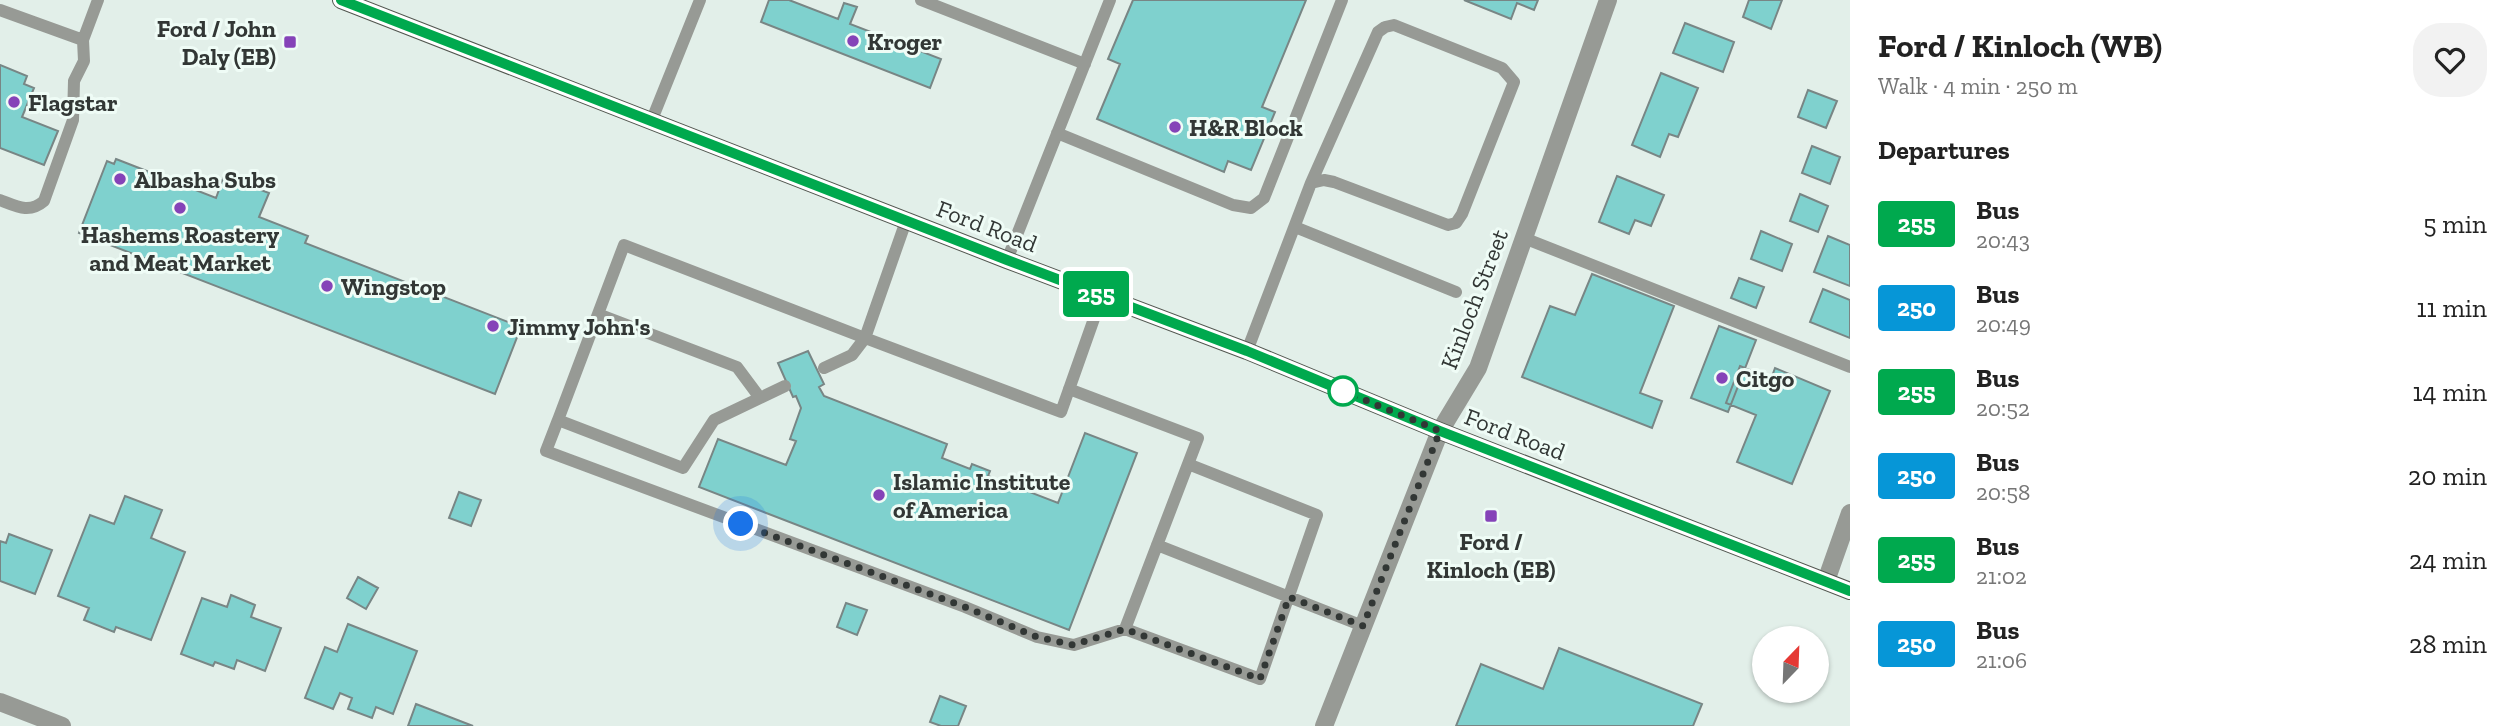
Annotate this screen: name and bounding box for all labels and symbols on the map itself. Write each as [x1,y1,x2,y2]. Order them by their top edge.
place label: Ford / John Daly (EB) [157,14,276,71]
place label: Kroger [867,27,943,56]
marker: Kroger [845,33,861,49]
marker: Ford / John Daly (EB) [282,34,298,50]
place label: Flagstar [28,88,118,117]
marker: Flagstar [6,94,22,110]
place label: H&R Block [1189,113,1303,142]
marker: H&R Block [1167,119,1183,135]
place label: Albasha Subs [134,165,276,194]
marker: Albasha Subs [112,171,128,187]
street label: Ford Road [933,194,1041,258]
marker: Hashems Roastery and Meat Market [172,200,188,216]
place label: Hashems Roastery and Meat Market [81,220,280,277]
street label: Kinloch Street [1434,225,1514,373]
line badge: 255 [1056,271,1136,317]
place label: Wingstop [341,272,446,301]
marker: Wingstop [319,278,335,294]
place label: Jimmy John's [507,312,651,341]
marker: Jimmy John's [485,318,501,334]
place label: Citgo [1736,364,1795,393]
marker: Citgo [1714,370,1730,386]
unlabelled marker [1328,376,1358,406]
street label: Ford Road [1461,402,1569,466]
place label: Islamic Institute of America [893,467,1071,524]
marker: Islamic Institute of America [871,487,887,503]
your location [723,506,758,541]
marker: Ford / Kinloch (EB) [1483,508,1499,524]
place label: Ford / Kinloch (EB) [1427,527,1556,584]
north arrow [1752,626,1829,704]

